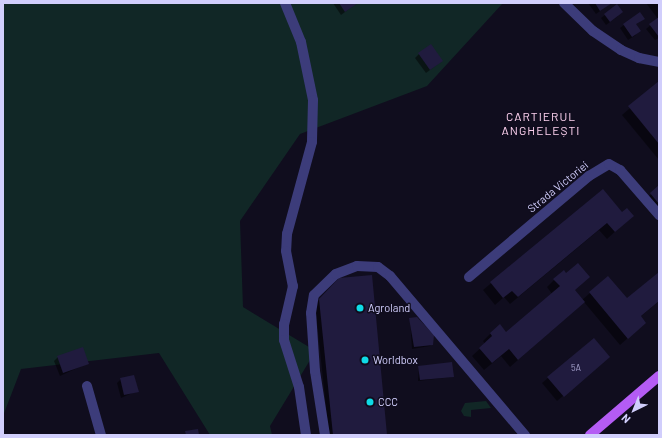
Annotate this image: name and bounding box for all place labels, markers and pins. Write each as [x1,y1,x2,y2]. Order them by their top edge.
place label: Agroland [368,301,410,315]
marker: Agroland [355,303,365,313]
place label: Worldbox [373,353,418,367]
marker: Worldbox [360,355,370,365]
place label: CCC [378,395,398,409]
marker: CCC [365,397,375,407]

